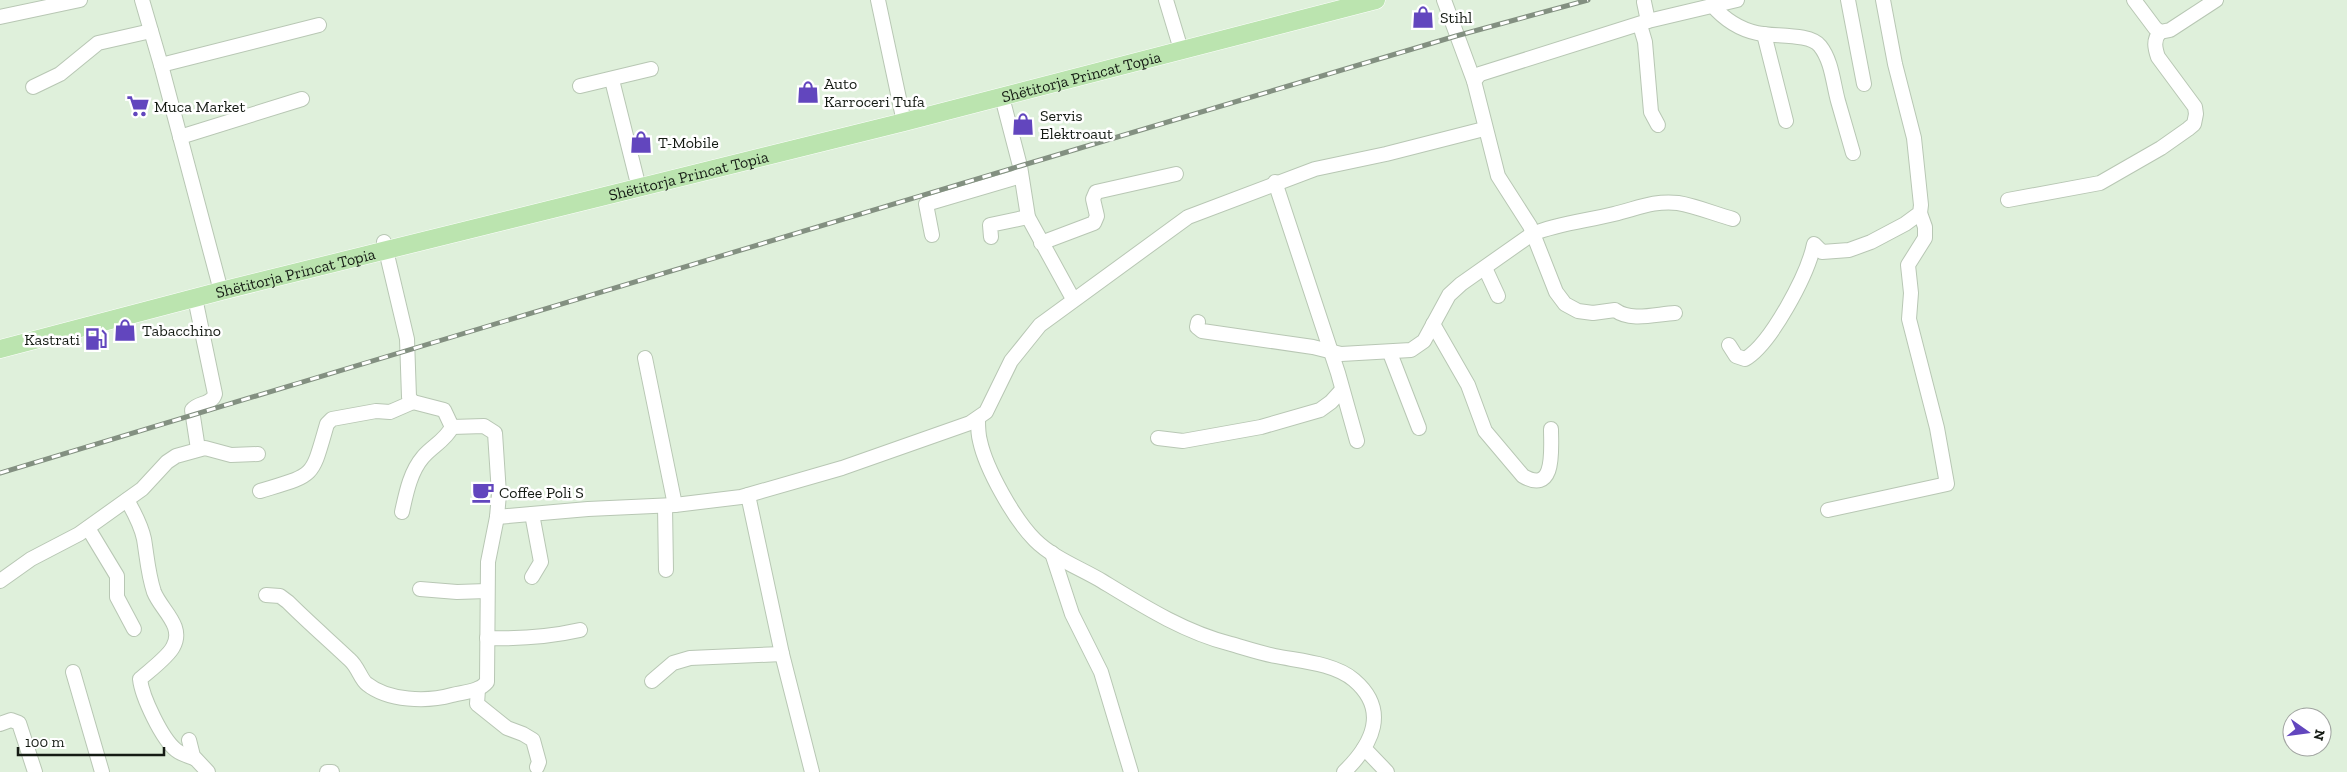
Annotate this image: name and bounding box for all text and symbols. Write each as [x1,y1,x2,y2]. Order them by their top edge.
shop icon: Stihl [1410,4,1436,30]
place label: Stihl [1440,8,1472,27]
street label: Shëtitorja Princat Topia [999,46,1163,106]
place label: Auto Karroceri Tufa [824,74,925,111]
shop icon: Auto Karroceri Tufa [795,79,821,105]
supermarket icon: Muca Market [125,93,151,119]
place label: Muca Market [154,97,245,116]
place label: Servis Elektroaut [1040,106,1113,143]
shop icon: Servis Elektroaut [1010,111,1036,137]
shop icon: T-Mobile [628,129,654,155]
place label: T-Mobile [658,133,719,152]
street label: Shëtitorja Princat Topia [607,146,771,204]
street label: Shëtitorja Princat Topia [213,244,377,302]
shop icon: Tabacchino [112,317,138,343]
place label: Tabacchino [142,321,221,340]
fuel station icon: Kastrati [83,326,109,352]
place label: Kastrati [24,330,81,349]
cafe icon: Coffee Poli S [470,479,496,505]
place label: Coffee Poli S [499,483,584,502]
north arrow [2282,707,2332,757]
scale bar [18,724,164,756]
text: N [2310,728,2329,743]
text: 100 m [25,733,64,751]

